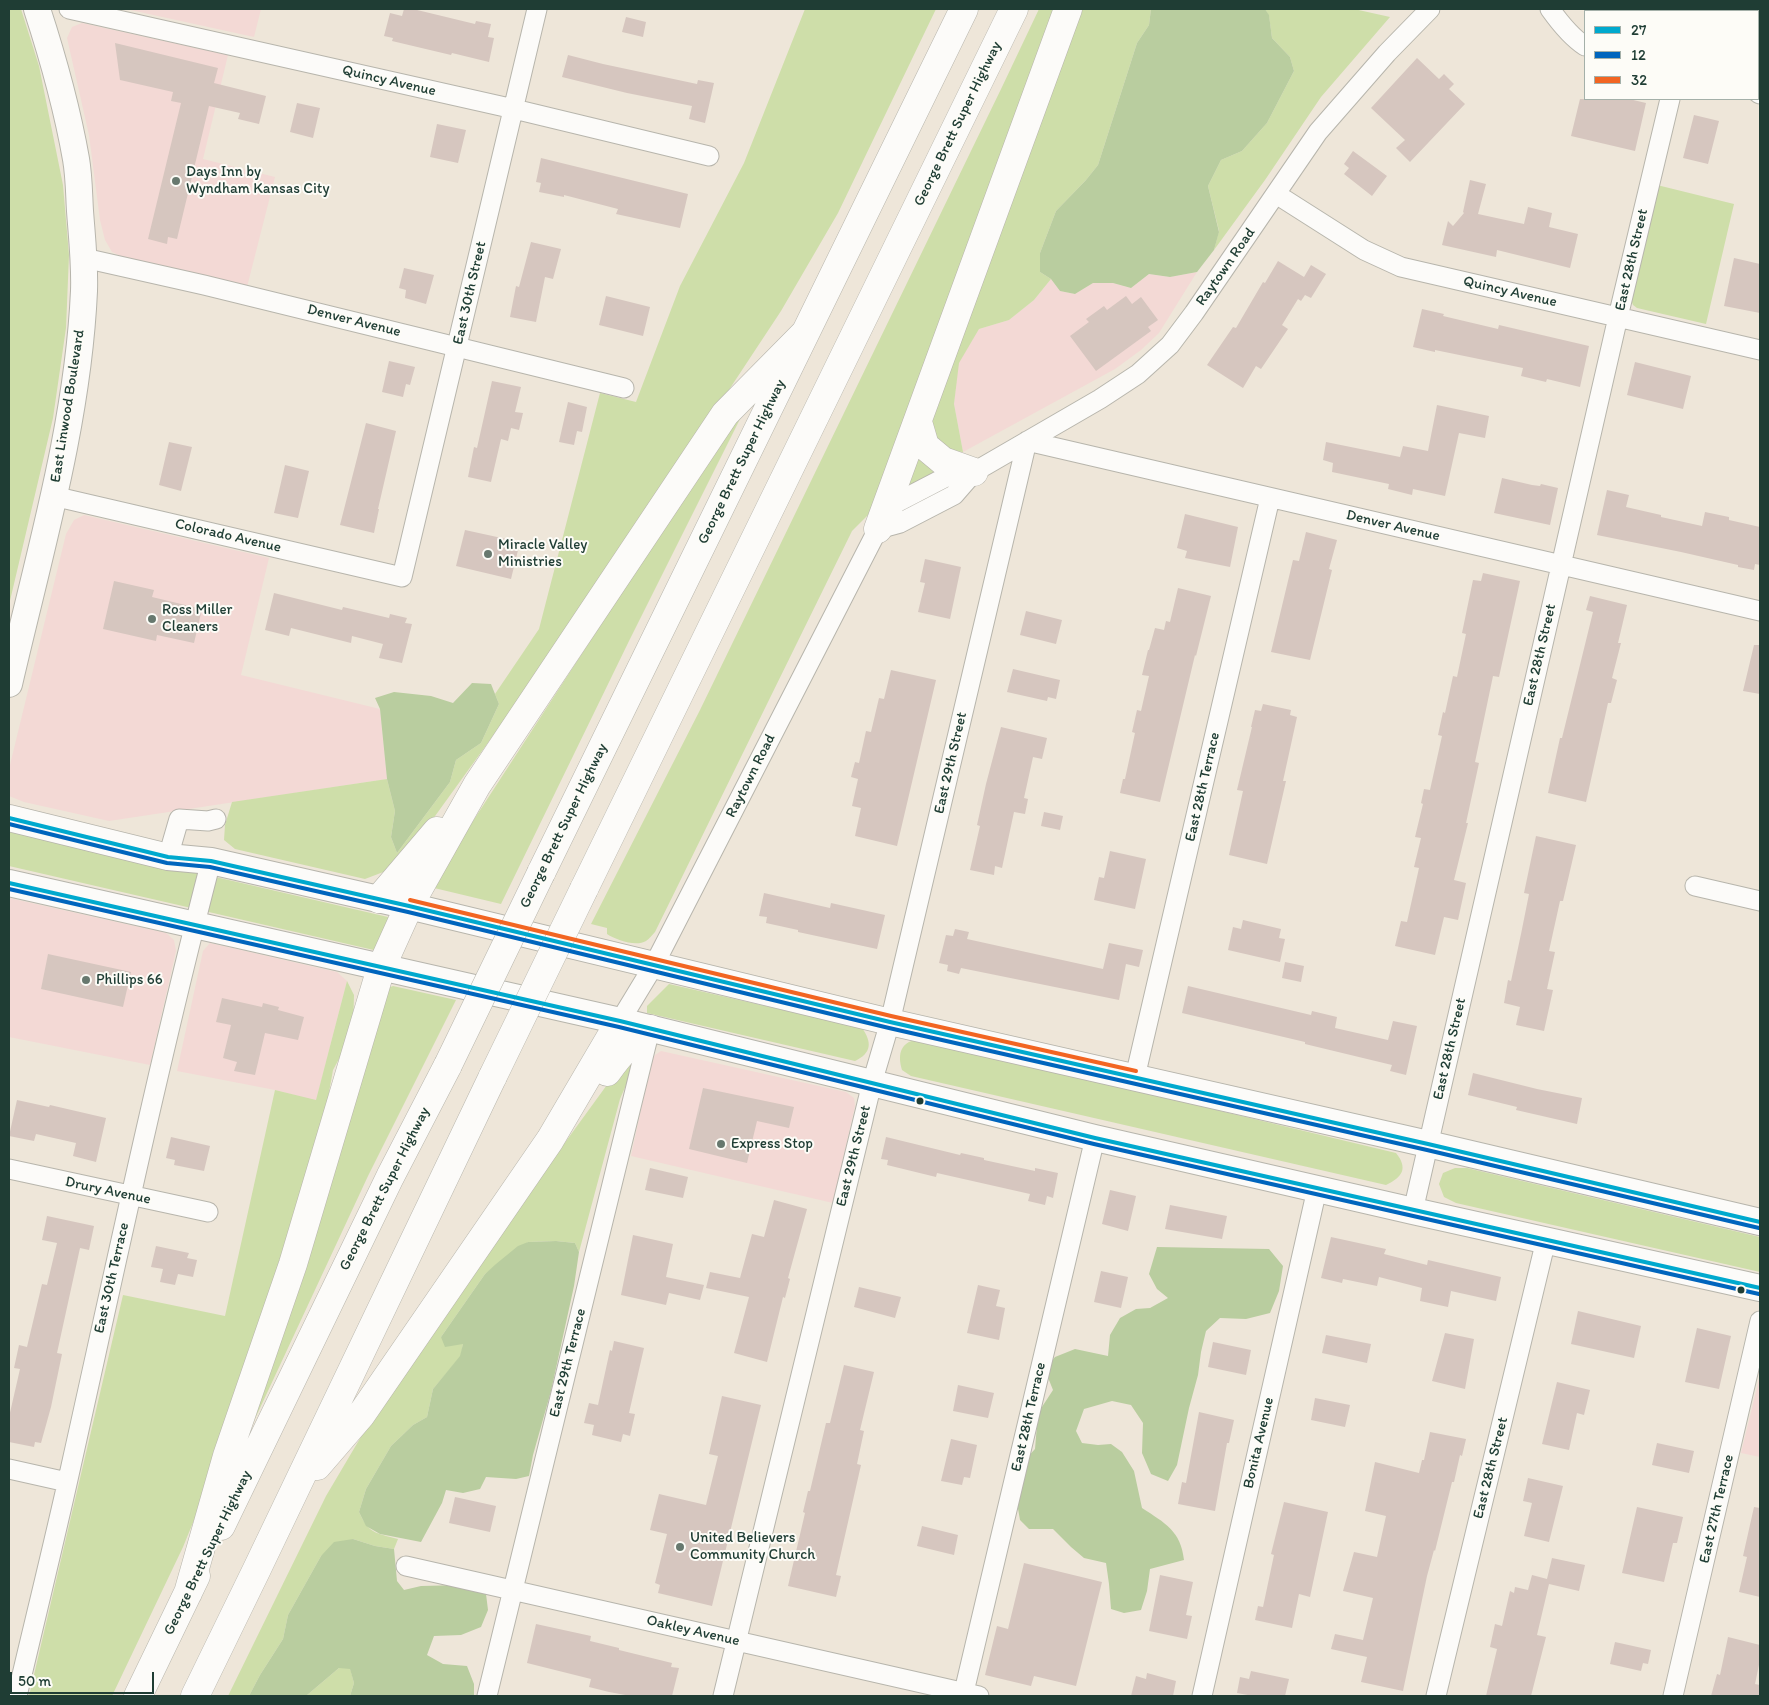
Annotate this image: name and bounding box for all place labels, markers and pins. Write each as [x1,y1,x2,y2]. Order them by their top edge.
place label: Days Inn by Wyndham Kansas City [186,163,329,198]
marker: Days Inn by Wyndham Kansas City [170,175,182,187]
place label: Miracle Valley Ministries [498,536,587,571]
marker: Miracle Valley Ministries [482,548,494,560]
place label: Ross Miller Cleaners [162,601,233,636]
marker: Ross Miller Cleaners [146,613,158,625]
place label: Phillips 66 [96,971,163,989]
marker: Phillips 66 [80,974,92,986]
unlabelled marker [915,1096,925,1106]
place label: Express Stop [731,1135,813,1153]
marker: Express Stop [715,1138,727,1150]
unlabelled marker [1736,1285,1746,1295]
place label: United Believers Community Church [690,1529,815,1564]
marker: United Believers Community Church [674,1541,686,1553]

